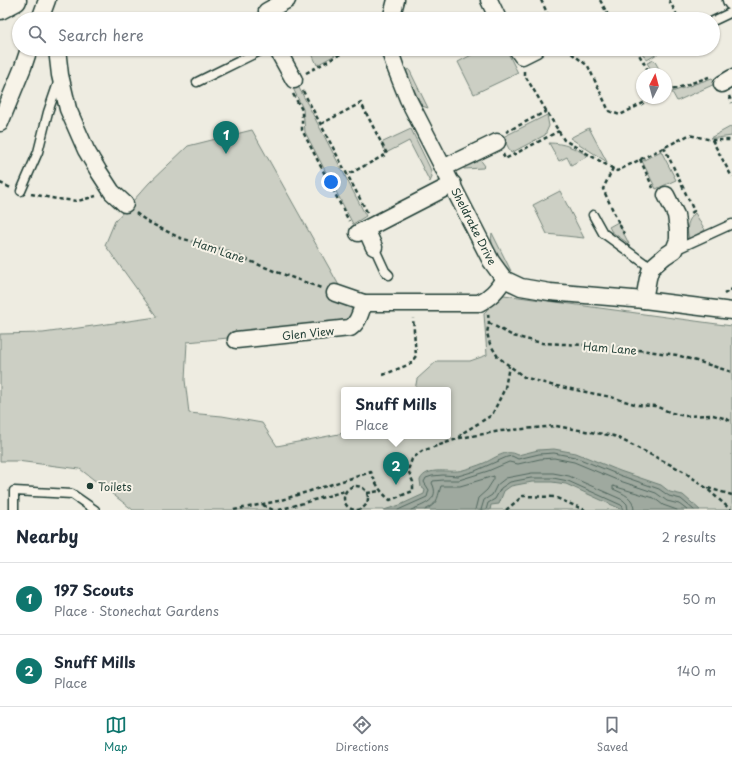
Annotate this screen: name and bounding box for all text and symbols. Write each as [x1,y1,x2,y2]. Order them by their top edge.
search box [12,12,720,56]
icon: search [26,23,48,45]
text: Search here [58,23,144,46]
north arrow [636,68,672,104]
pin: 1 [213,121,239,154]
your location [321,172,341,192]
street label: Sheldrake Drive [447,184,501,268]
street label: Ham Lane [191,233,247,267]
street label: Glen View [281,322,335,344]
street label: Ham Lane [582,337,638,359]
popup [341,387,451,439]
text: Snuff Mills [355,392,437,415]
text: Place [355,415,389,434]
pin: 2 [383,452,409,485]
place label: Toilets [98,478,132,495]
marker: Toilets [85,481,95,491]
text: Nearby [16,523,78,549]
text: 2 results [662,527,716,546]
text: 197 Scouts [54,578,134,601]
text: 1 [26,589,32,608]
text: 50 m [682,589,716,608]
text: Place · Stonechat Gardens [54,601,219,620]
text: Snuff Mills [54,650,135,673]
text: 2 [24,661,34,680]
text: 140 m [677,661,716,680]
text: Place [54,673,87,692]
tab: Map [104,714,127,755]
tab: Directions [335,714,389,755]
tab: Saved [597,714,628,755]

